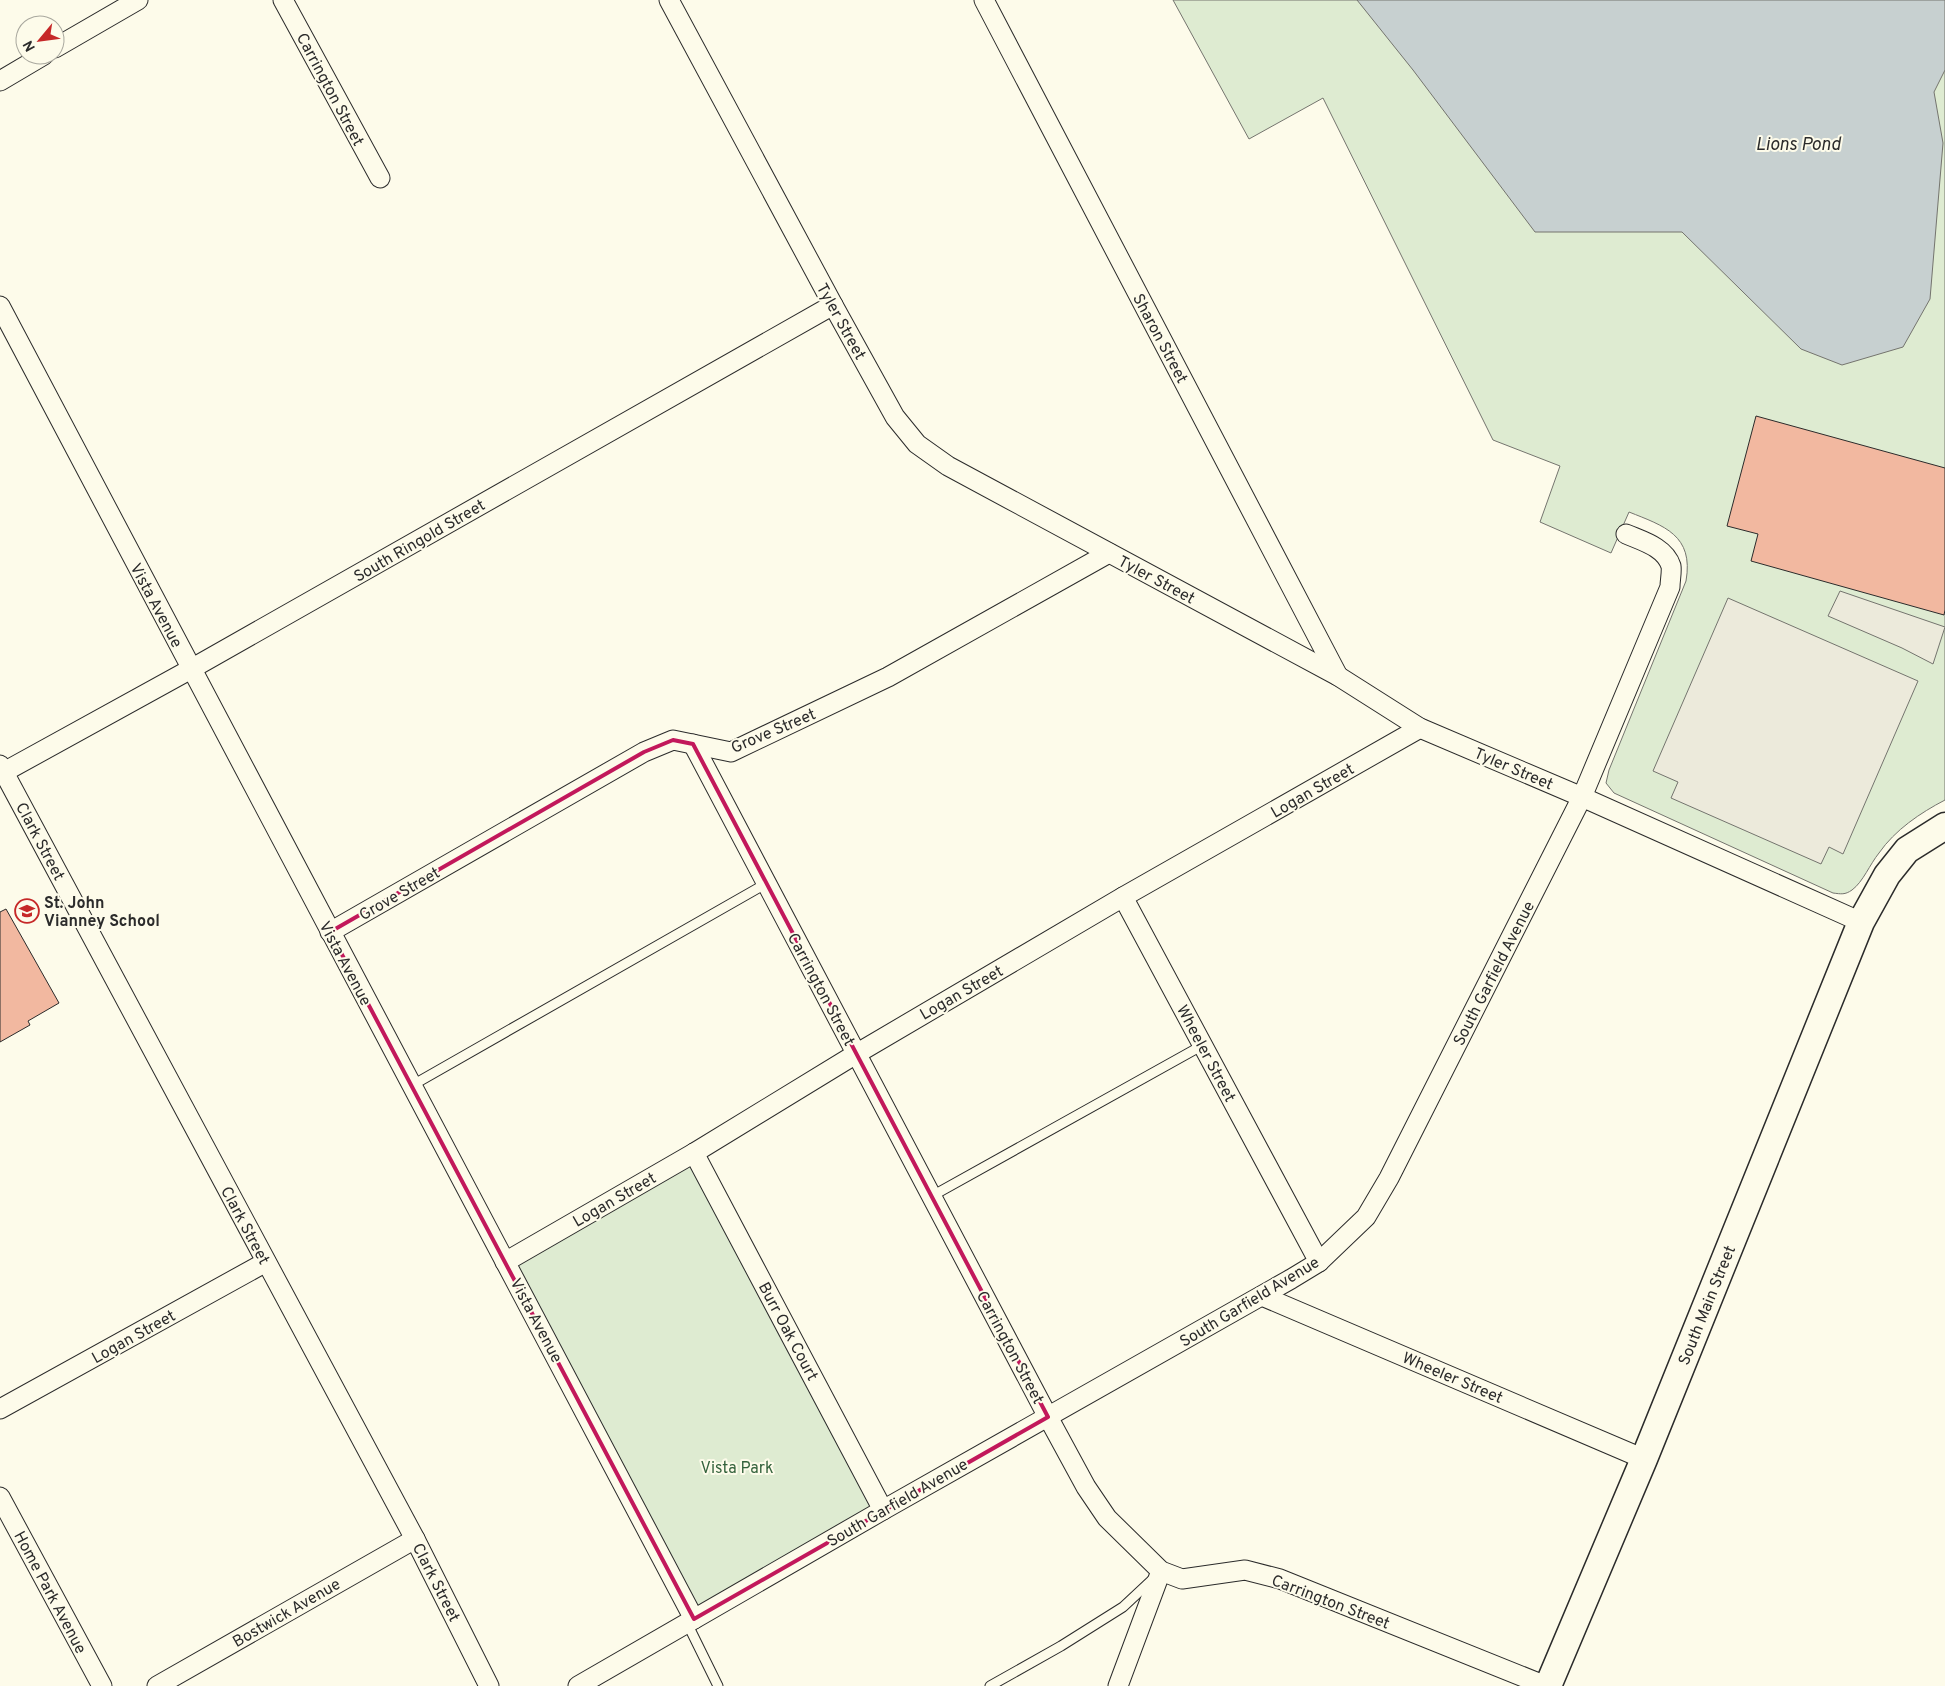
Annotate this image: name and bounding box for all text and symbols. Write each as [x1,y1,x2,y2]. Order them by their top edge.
north arrow [15,15,65,65]
street label: Carrington Street [291,30,367,150]
text: N [20,37,40,54]
water label: Lions Pond [1756,134,1842,157]
street label: Tyler Street [811,280,869,364]
street label: Sharon Street [1127,291,1191,387]
street label: South Ringold Street [351,496,489,588]
street label: Tyler Street [1114,552,1198,609]
street label: Vista Avenue [125,560,186,652]
street label: Grove Street [728,705,819,759]
street label: Tyler Street [1471,744,1556,795]
street label: Logan Street [1268,760,1358,824]
street label: Clark Street [10,799,68,884]
street label: Grove Street [356,864,444,926]
place label: St. John Vianney School [44,894,160,932]
school or university icon: St. John Vianney School [14,898,40,924]
street label: South Garfield Avenue [1450,898,1540,1050]
street label: Vista Avenue [314,918,375,1010]
street label: Carrington Street [782,930,858,1050]
street label: Logan Street [917,962,1007,1026]
street label: Wheeler Street [1171,1002,1239,1106]
street label: Logan Street [570,1169,660,1233]
street label: Clark Street [215,1183,273,1268]
street label: South Main Street [1675,1243,1741,1369]
street label: South Garfield Avenue [1177,1253,1324,1352]
street label: Vista Avenue [505,1275,566,1367]
street label: Burr Oak Court [753,1279,822,1385]
street label: Carrington Street [971,1288,1047,1408]
street label: Logan Street [89,1307,179,1369]
street label: Wheeler Street [1399,1349,1505,1409]
street label: South Garfield Avenue [824,1455,972,1552]
park label: Vista Park [701,1459,773,1479]
street label: Home Park Avenue [9,1528,90,1658]
street label: Clark Street [407,1540,464,1626]
street label: Carrington Street [1268,1571,1392,1635]
street label: Bostwick Avenue [230,1575,344,1653]

